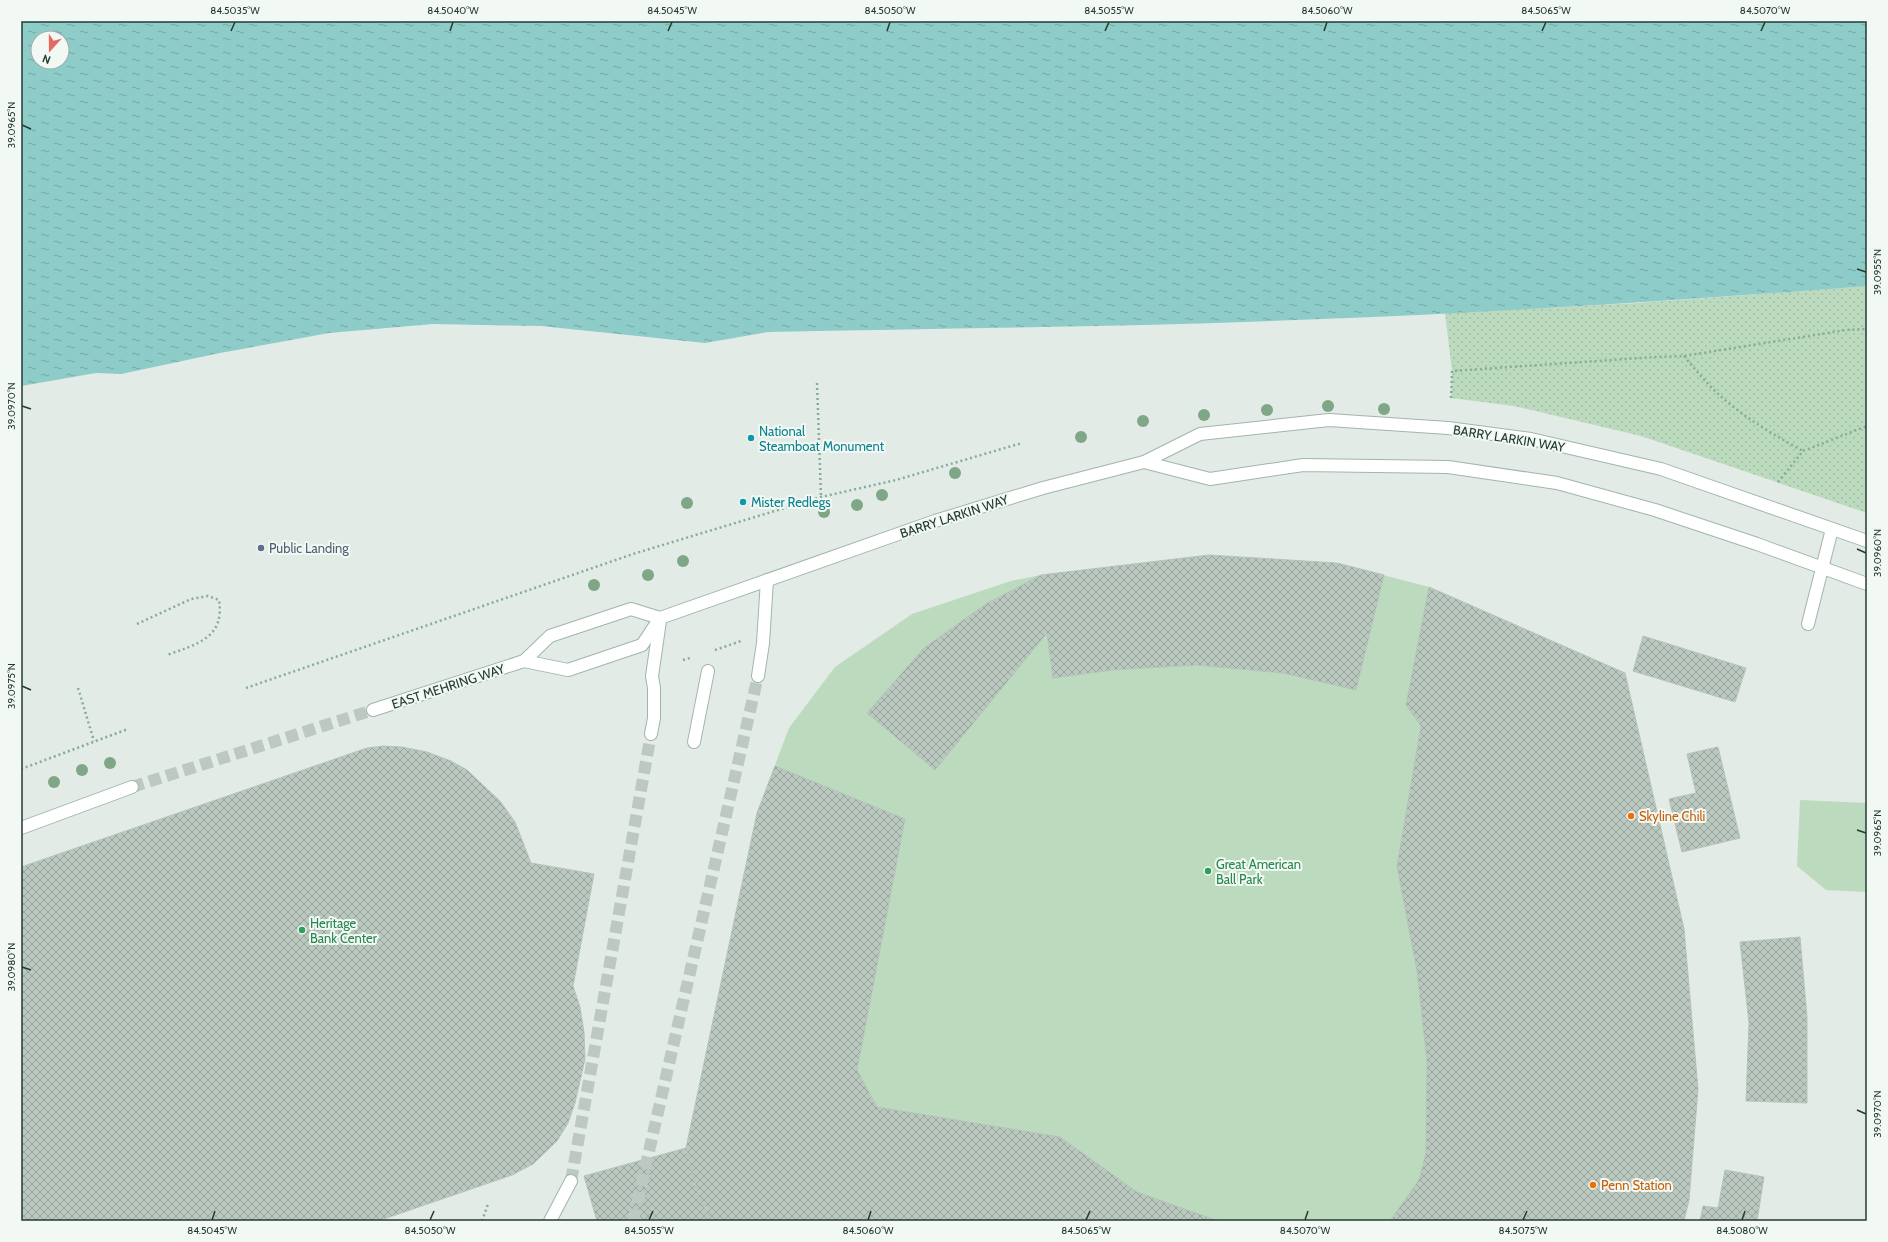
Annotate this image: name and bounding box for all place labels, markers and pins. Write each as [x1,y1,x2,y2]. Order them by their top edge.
place label: National Steamboat Monument [759,423,885,454]
marker: National Steamboat Monument [746,433,756,443]
place label: Mister Redlegs [751,494,831,510]
marker: Mister Redlegs [738,497,748,507]
place label: Public Landing [269,540,349,556]
marker: Public Landing [256,543,266,553]
place label: Skyline Chili [1639,808,1705,824]
marker: Skyline Chili [1626,811,1636,821]
place label: Great American Ball Park [1216,856,1301,887]
marker: Great American Ball Park [1203,866,1213,876]
place label: Heritage Bank Center [310,915,378,946]
marker: Heritage Bank Center [297,925,307,935]
place label: Penn Station [1601,1177,1672,1193]
marker: Penn Station [1588,1180,1598,1190]

